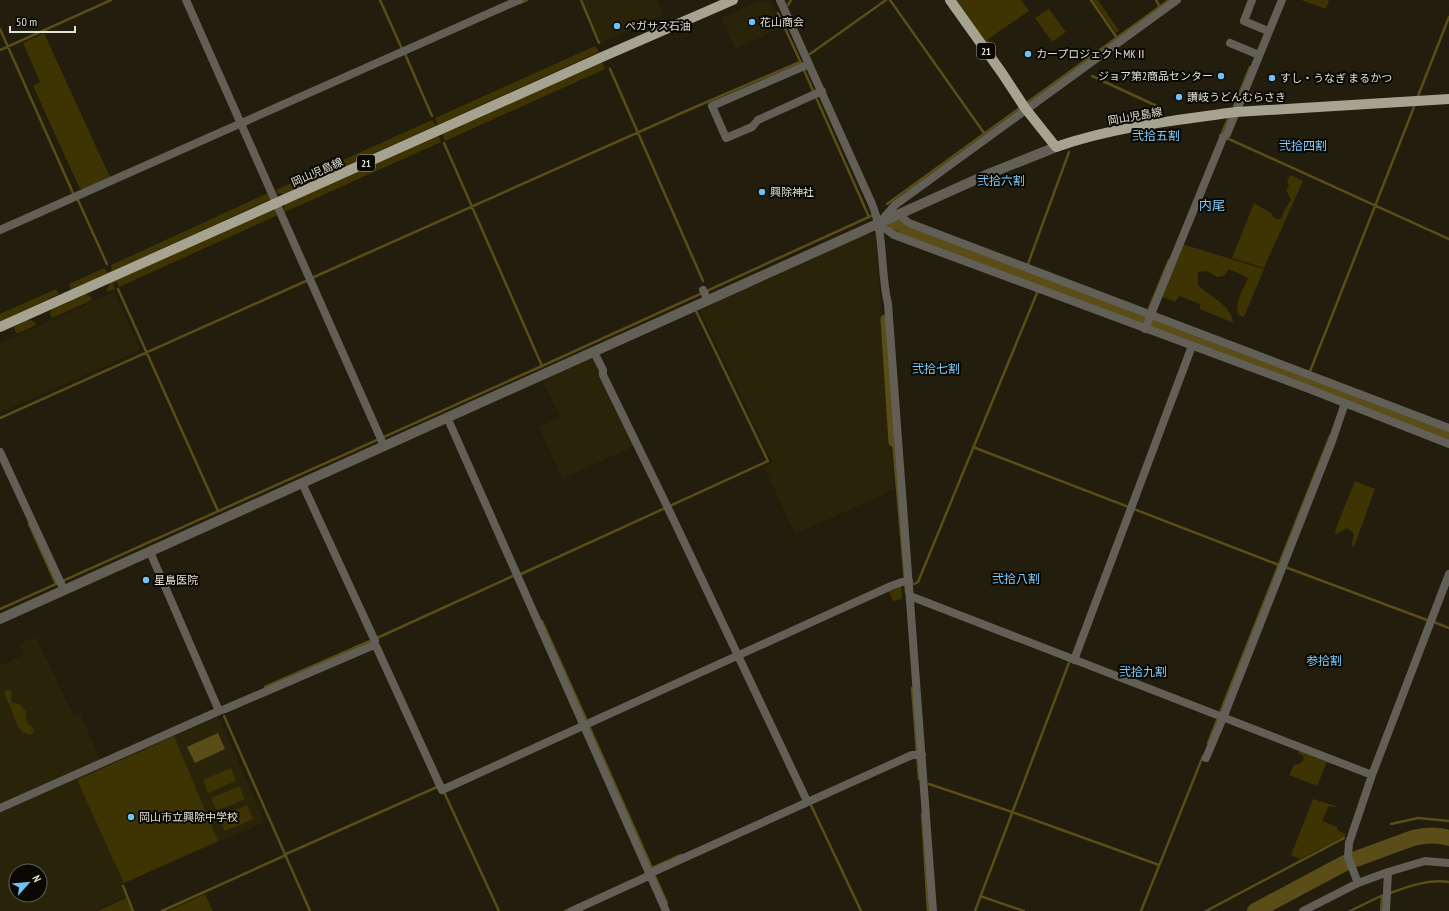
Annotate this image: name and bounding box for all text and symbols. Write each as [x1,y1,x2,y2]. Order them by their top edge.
scale bar [10,8,75,34]
text: 50 m [16,14,37,29]
place label: 花山商会 [760,15,804,29]
marker: 花山商会 [747,17,757,27]
place label: ペガサス石油 [625,19,691,33]
marker: ペガサス石油 [612,21,622,31]
road number: 21 [977,43,995,59]
place label: カープロジェクトMKⅡ [1036,47,1147,61]
marker: カープロジェクトMKⅡ [1023,49,1033,59]
place label: ジョア第2商品センター [1098,69,1213,83]
marker: ジョア第2商品センター [1216,71,1226,81]
place label: すし・うなぎ まるかつ [1280,71,1392,85]
marker: すし・うなぎ まるかつ [1267,73,1277,83]
place label: 讃岐うどんむらさき [1187,90,1286,104]
marker: 讃岐うどんむらさき [1174,92,1184,102]
street label: 岡山児島線 [1107,104,1163,128]
district label: 弐拾五割 [1132,128,1180,143]
district label: 弐拾四割 [1279,138,1327,153]
street label: 岡山児島線 [289,154,345,190]
road number: 21 [357,155,375,171]
district label: 弐拾六割 [977,173,1025,188]
place label: 興除神社 [770,185,814,199]
marker: 興除神社 [757,187,767,197]
district label: 内尾 [1199,197,1225,214]
district label: 弐拾七割 [912,361,960,376]
district label: 弐拾八割 [992,571,1040,586]
place label: 星島医院 [154,573,198,587]
marker: 星島医院 [141,575,151,585]
district label: 参拾割 [1306,653,1342,668]
district label: 弐拾九割 [1119,664,1167,679]
place label: 岡山市立興除中学校 [139,810,238,824]
marker: 岡山市立興除中学校 [126,812,136,822]
north arrow [8,863,48,903]
text: N [29,873,45,884]

